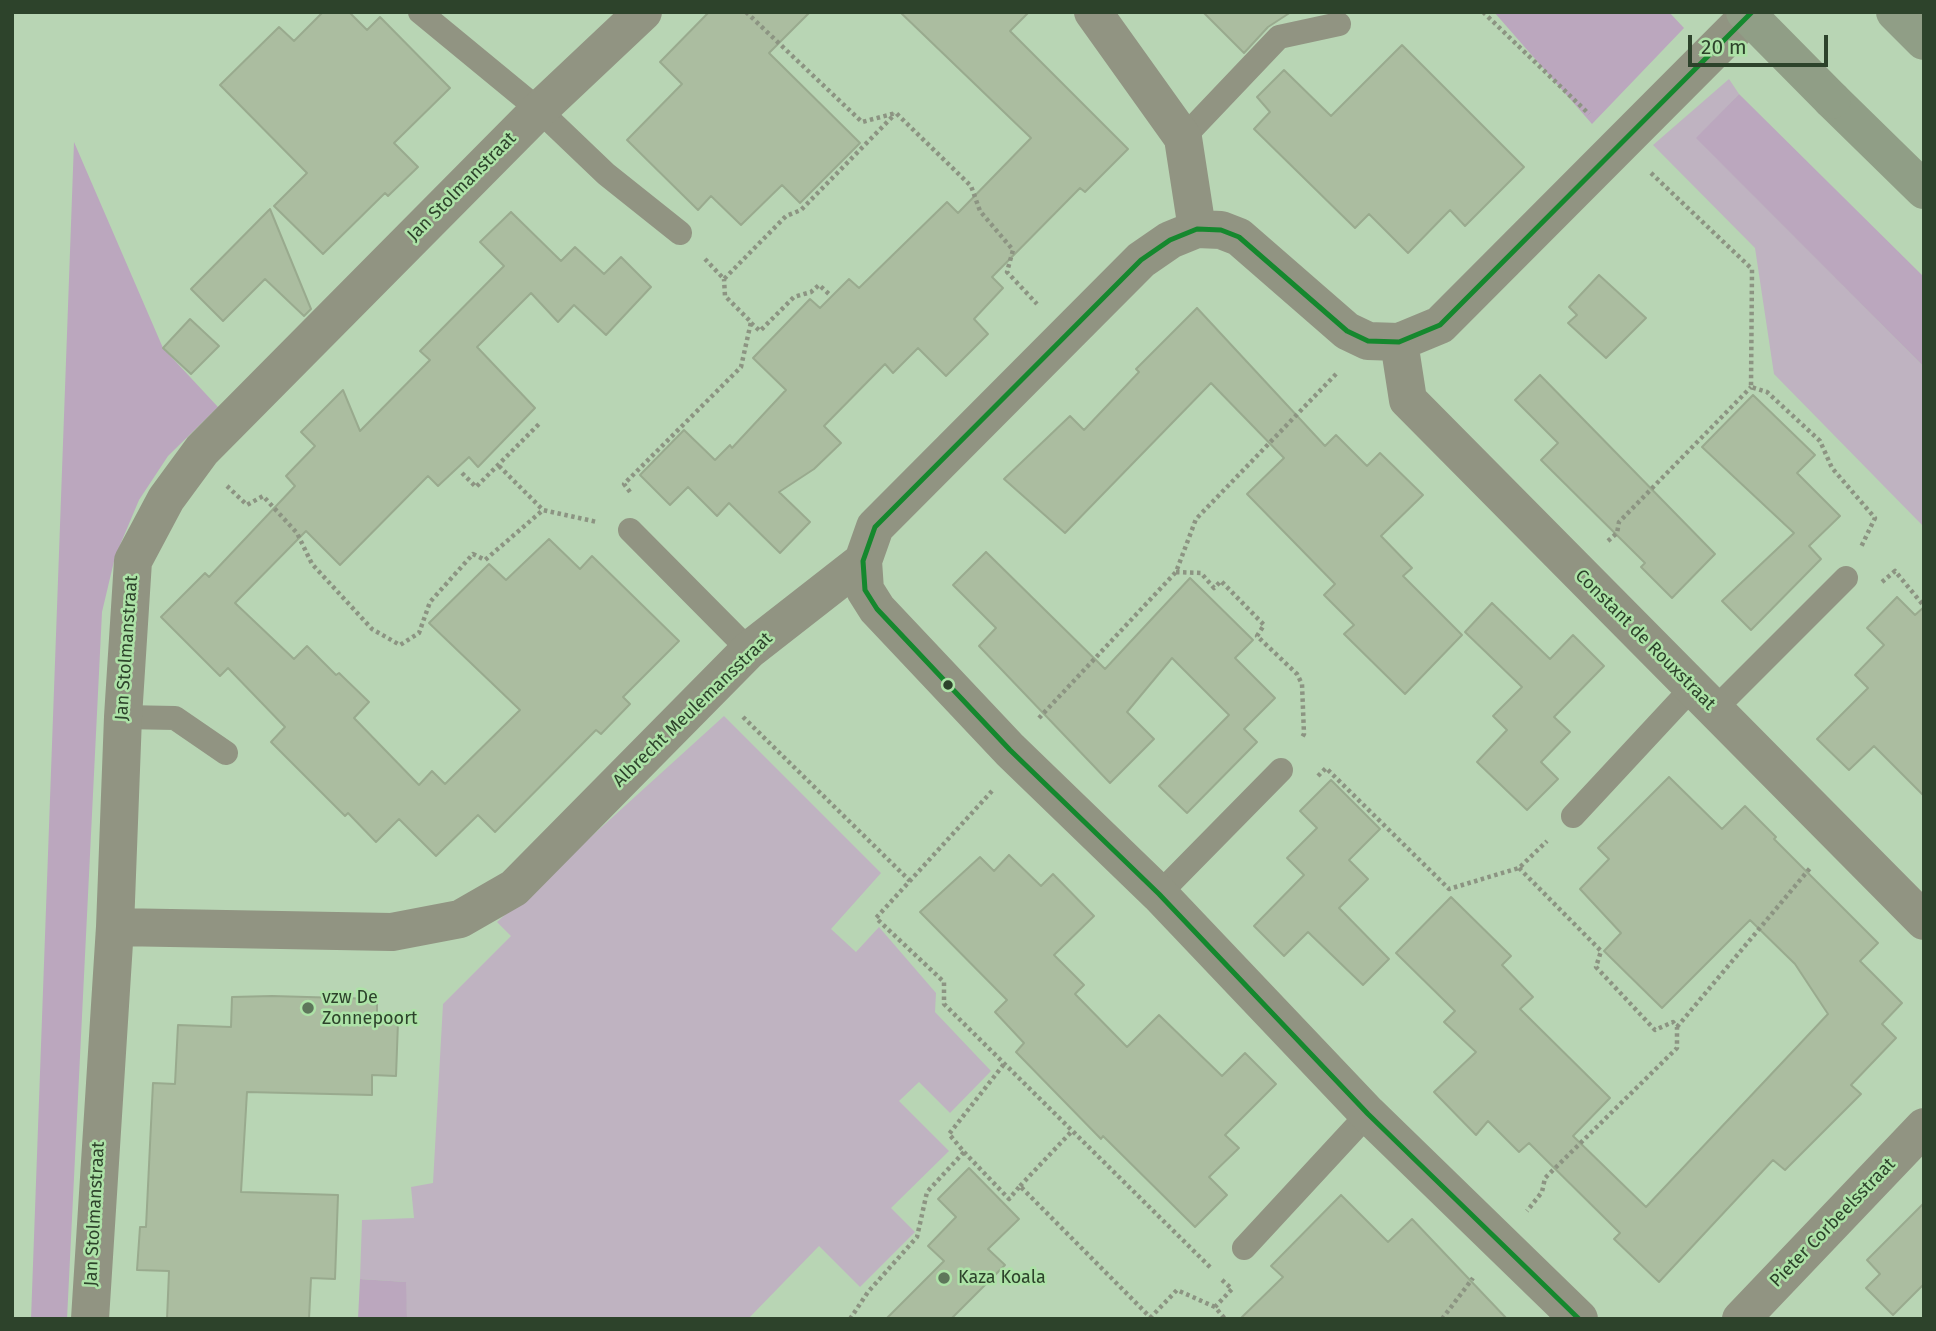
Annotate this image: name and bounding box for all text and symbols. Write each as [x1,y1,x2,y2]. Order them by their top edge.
scale bar [1691,21,1831,65]
text: 20 m [1701,34,1747,60]
street label: Jan Stolmanstraat [403,128,521,246]
street label: Constant de Rouxstraat [1570,565,1720,715]
street label: Jan Stolmanstraat [111,575,143,721]
street label: Albrecht Meulemansstraat [609,628,777,792]
unlabelled marker [941,678,955,692]
place label: vzw De Zonnepoort [322,987,418,1030]
marker: vzw De Zonnepoort [300,1000,316,1016]
street label: Jan Stolmanstraat [80,1141,110,1287]
street label: Pieter Corbeelsstraat [1766,1154,1900,1292]
place label: Kaza Koala [958,1267,1046,1289]
marker: Kaza Koala [936,1270,952,1286]

